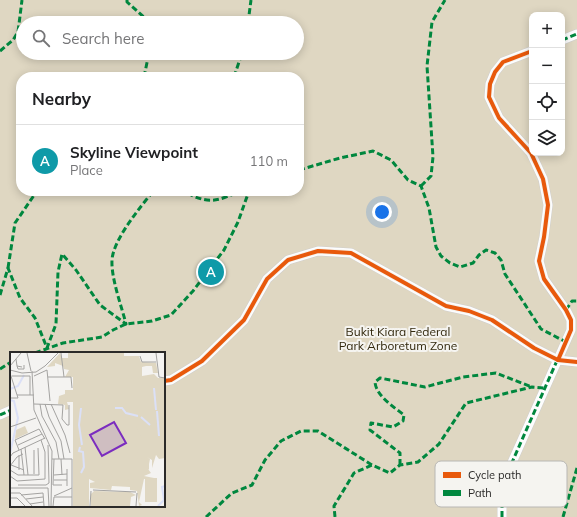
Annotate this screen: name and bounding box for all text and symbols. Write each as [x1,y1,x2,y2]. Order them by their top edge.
map controls [529,12,565,156]
button: + [529,12,565,48]
search box [16,16,304,60]
icon: search [30,27,52,49]
text: Search here [62,29,144,48]
button: − [529,48,565,84]
button: locate [529,84,565,120]
text: Nearby [32,88,91,109]
button: layers [529,120,565,156]
text: Skyline Viewpoint [70,143,198,162]
text: A [40,153,50,169]
text: 110 m [250,153,288,169]
text: Place [70,162,103,178]
your location [372,202,392,222]
pin: A [198,257,224,287]
park label: Bukit Kiara Federal Park Arboretum Zone [339,324,457,353]
inset map [10,352,165,507]
legend [435,461,567,507]
text: Cycle path [468,468,521,482]
text: Path [468,486,492,500]

